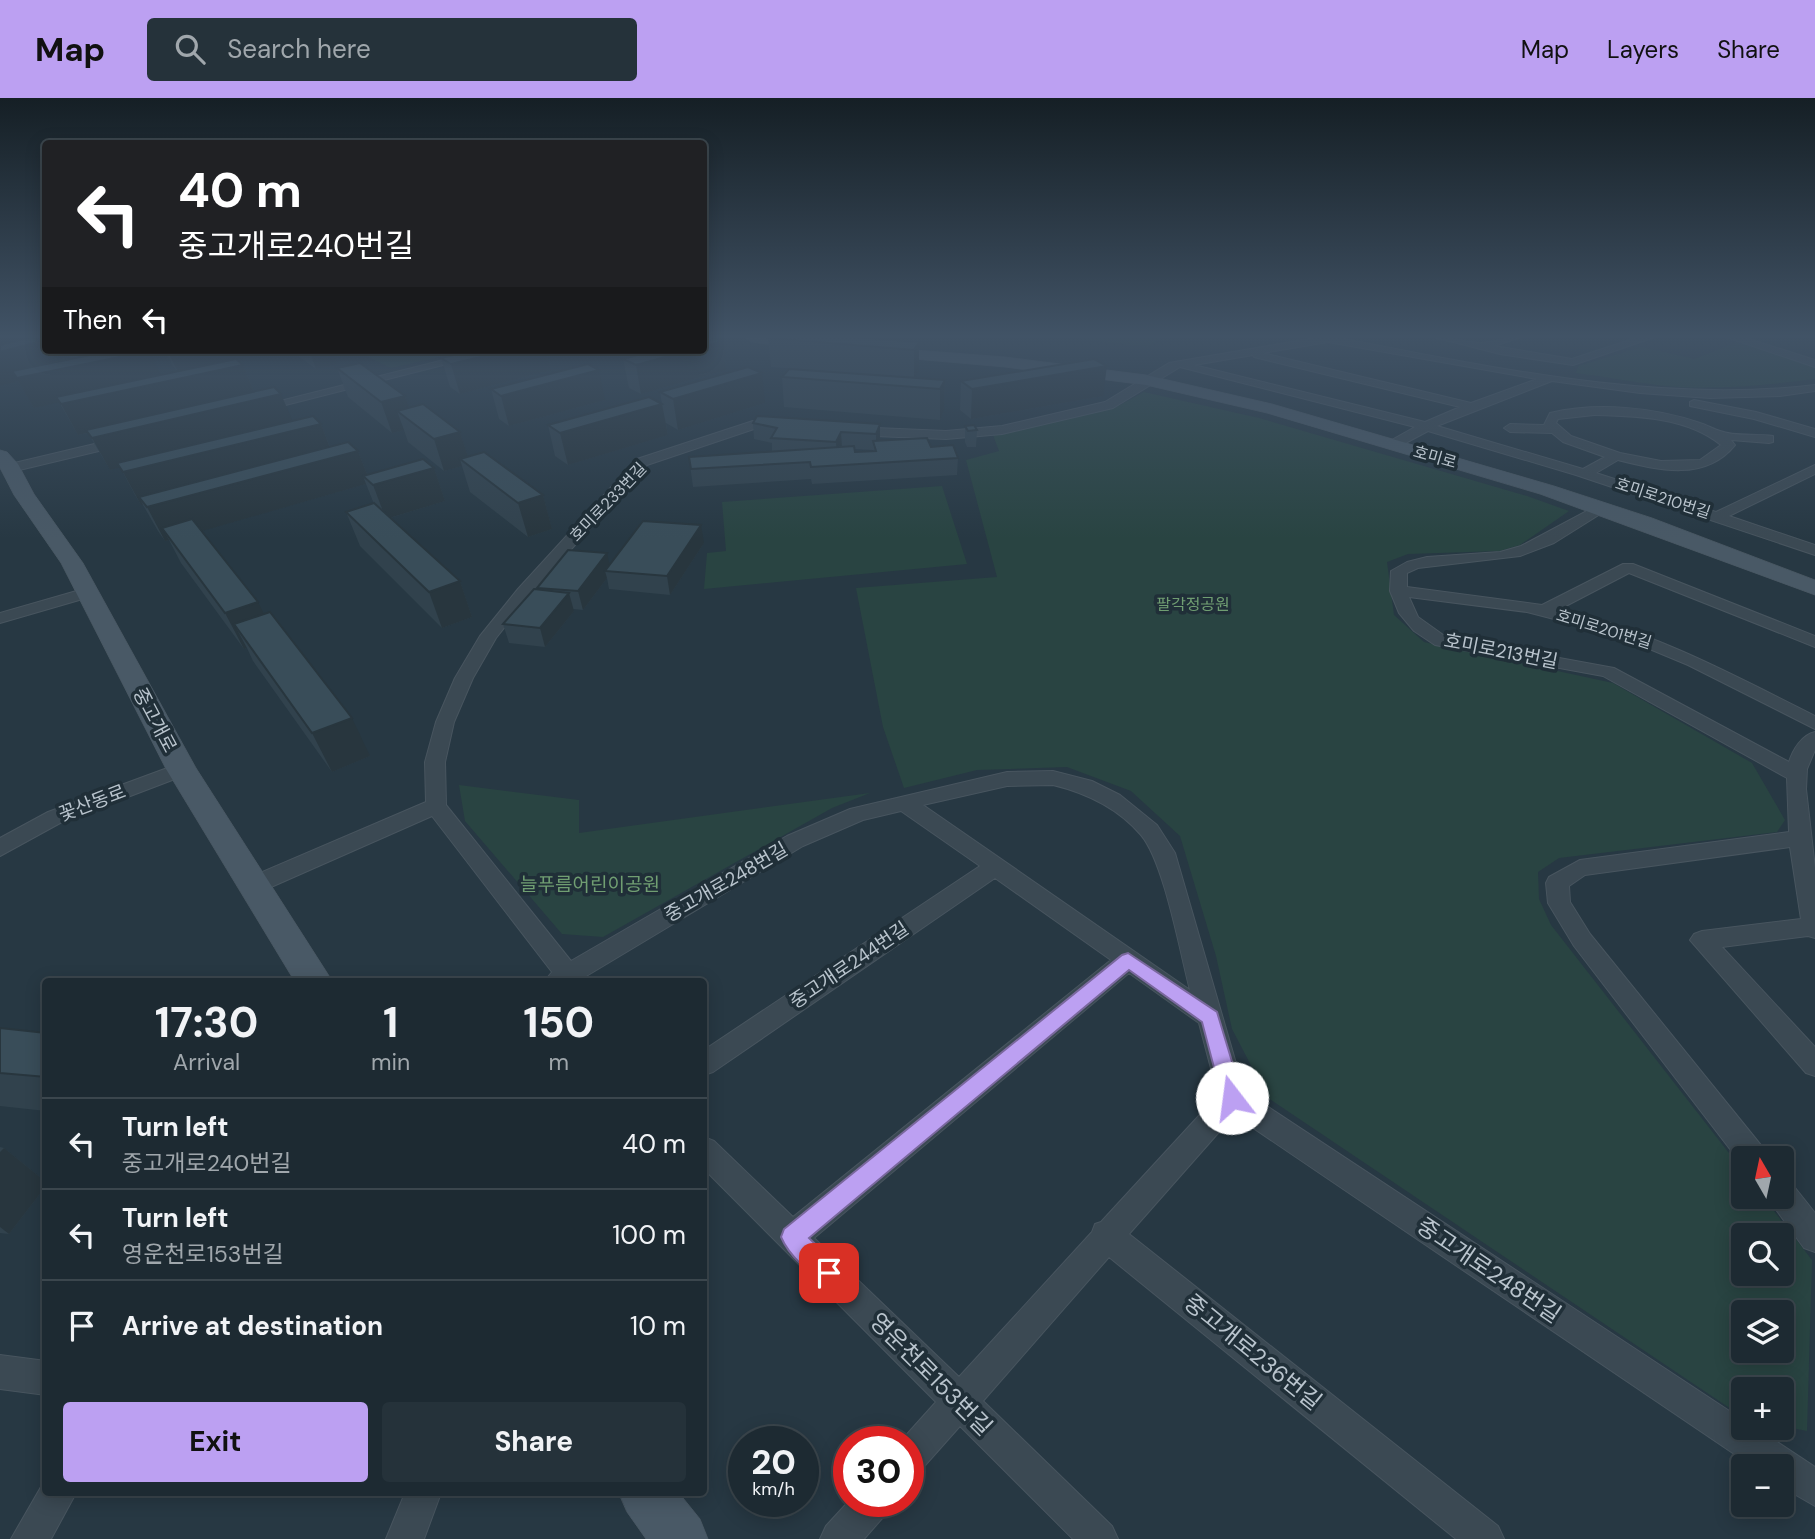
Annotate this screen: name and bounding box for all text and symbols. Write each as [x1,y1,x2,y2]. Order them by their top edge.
search box [147,18,637,81]
text: Map [35,28,105,71]
icon: search [171,30,209,68]
text: Search here [227,32,371,66]
text: Map [1521,34,1569,65]
text: Layers [1607,34,1679,65]
text: Share [1717,34,1780,65]
text: 40 m [178,158,302,222]
icon: left [63,168,154,259]
text: 중고개로240번길 [178,225,414,267]
icon: left [136,301,174,339]
text: Then [63,303,122,337]
street label: 호미로 [1411,441,1459,473]
street label: 호미로233번길 [565,458,651,546]
street label: 호미로210번길 [1613,473,1713,523]
park label: 팔각정공원 [1156,594,1230,615]
street label: 호미로201번길 [1554,605,1654,653]
street label: 호미로213번길 [1442,628,1560,674]
street label: 중고개로 [128,683,182,757]
street label: 꽃산동로 [55,779,129,827]
street label: 중고개로248번길 [660,837,792,927]
park label: 늘푸름어린이공원 [520,872,660,897]
street label: 중고개로244번길 [785,916,913,1014]
text: 17:30 [155,995,258,1050]
text: 1 [383,995,398,1050]
text: 150 [523,995,594,1050]
text: Arrival [173,1047,240,1077]
text: min [371,1047,410,1077]
text: m [548,1047,569,1077]
position arrow [1195,1061,1269,1135]
text: Turn left [122,1110,229,1144]
icon: left [63,1125,101,1163]
text: 40 m [622,1127,686,1161]
north arrow [1731,1146,1794,1209]
map controls [1731,1146,1794,1517]
text: 중고개로240번길 [122,1148,292,1178]
text: Turn left [122,1201,229,1235]
street label: 중고개로248번길 [1411,1211,1567,1329]
icon: left [63,1216,101,1254]
text: 100 m [612,1218,686,1252]
button: search [1731,1223,1794,1286]
text: 영운천로153번길 [122,1239,284,1269]
pin [799,1243,859,1303]
icon: arrive [810,1254,848,1292]
street label: 중고개로236번길 [1178,1287,1328,1417]
button: layers [1731,1300,1794,1363]
street label: 영운천로153번길 [863,1306,999,1442]
icon: arrive [63,1307,101,1345]
text: Arrive at destination [122,1309,383,1343]
text: 10 m [630,1309,686,1343]
button: + [1731,1377,1794,1440]
button: Exit [63,1402,368,1482]
button: Share [382,1402,686,1482]
speed limit sign: 30 [833,1426,924,1517]
text: 20 [751,1439,796,1485]
button: − [1731,1454,1794,1517]
text: km/h [752,1477,795,1501]

